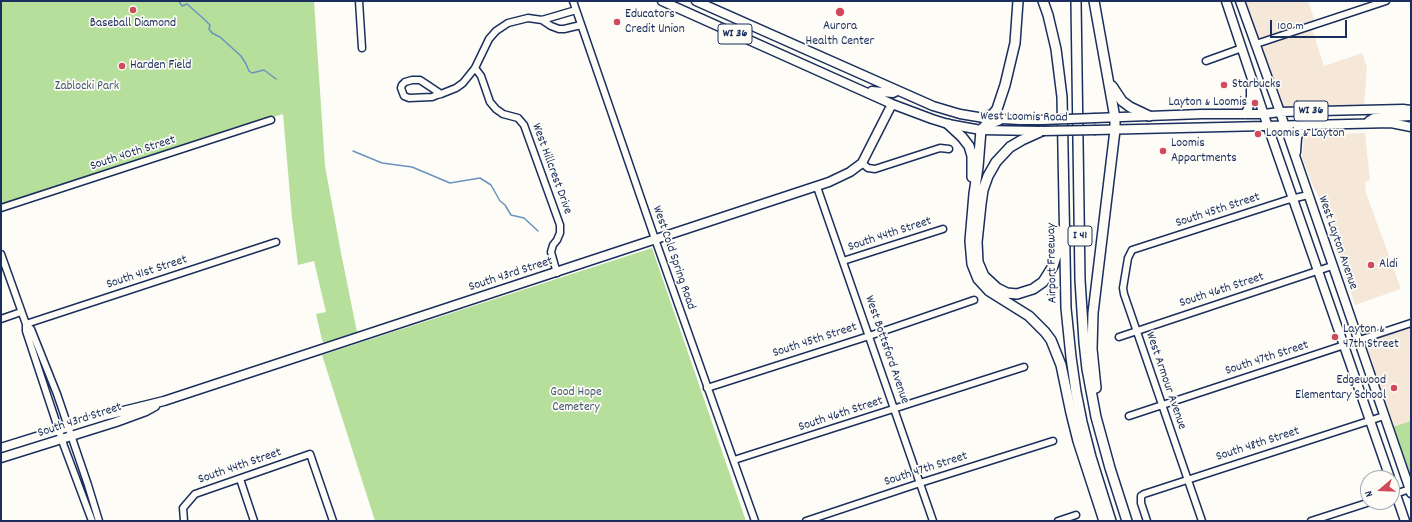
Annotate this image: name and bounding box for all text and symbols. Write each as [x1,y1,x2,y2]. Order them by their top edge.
marker: Baseball Diamond [128,5,138,15]
marker: Aurora Health Center [834,6,846,18]
place label: Educators Credit Union [625,7,685,38]
scale bar [1272,12,1349,38]
place label: Baseball Diamond [90,16,176,32]
marker: Educators Credit Union [612,17,622,27]
text: 100 m [1277,18,1304,35]
place label: Aurora Health Center [806,19,874,50]
road number: WI 36 [718,24,752,44]
place label: Harden Field [130,58,191,74]
marker: Harden Field [117,61,127,71]
place label: Starbucks [1232,77,1281,93]
park label: Zablocki Park [55,79,119,95]
marker: Starbucks [1219,80,1229,90]
place label: Layton & Loomis [1168,95,1247,111]
marker: Layton & Loomis [1250,98,1260,108]
road number: WI 36 [1294,101,1328,121]
street label: West Loomis Road [980,109,1068,127]
street label: West Hillcrest Drive [527,121,575,217]
place label: Loomis & Layton [1266,126,1345,142]
marker: Loomis & Layton [1253,129,1263,139]
street label: South 40th Street [88,133,178,175]
place label: Loomis Appartments [1171,136,1237,167]
marker: Loomis Appartments [1158,146,1168,156]
street label: South 45th Street [1174,190,1262,232]
street label: West Layton Avenue [1314,194,1360,292]
street label: West Cold Spring Road [648,204,698,312]
street label: South 44th Street [846,214,934,256]
street label: Airport Freeway [1044,223,1062,303]
road number: I 41 [1068,226,1092,246]
street label: South 41st Street [105,253,189,293]
street label: South 43rd Street [467,254,555,296]
place label: Aldi [1379,257,1398,273]
marker: Aldi [1366,260,1376,270]
street label: South 46th Street [1178,270,1266,312]
street label: West Bottsford Avenue [860,294,912,406]
street label: South 45th Street [771,320,859,362]
place label: Layton & 47th Street [1343,322,1399,353]
street label: West Armour Avenue [1141,330,1189,432]
marker: Layton & 47th Street [1330,332,1340,342]
street label: South 47th Street [1223,338,1311,380]
place label: Edgewood Elementary School [1295,373,1386,404]
marker: Edgewood Elementary School [1389,383,1399,393]
park label: Good Hope Cemetery [550,385,602,416]
street label: South 46th Street [797,394,885,436]
street label: South 43rd Street [36,400,124,442]
street label: South 48th Street [1214,424,1302,466]
street label: South 44th Street [196,445,284,489]
street label: South 47th Street [882,449,970,491]
north arrow [1360,470,1400,510]
text: N [1361,488,1378,499]

